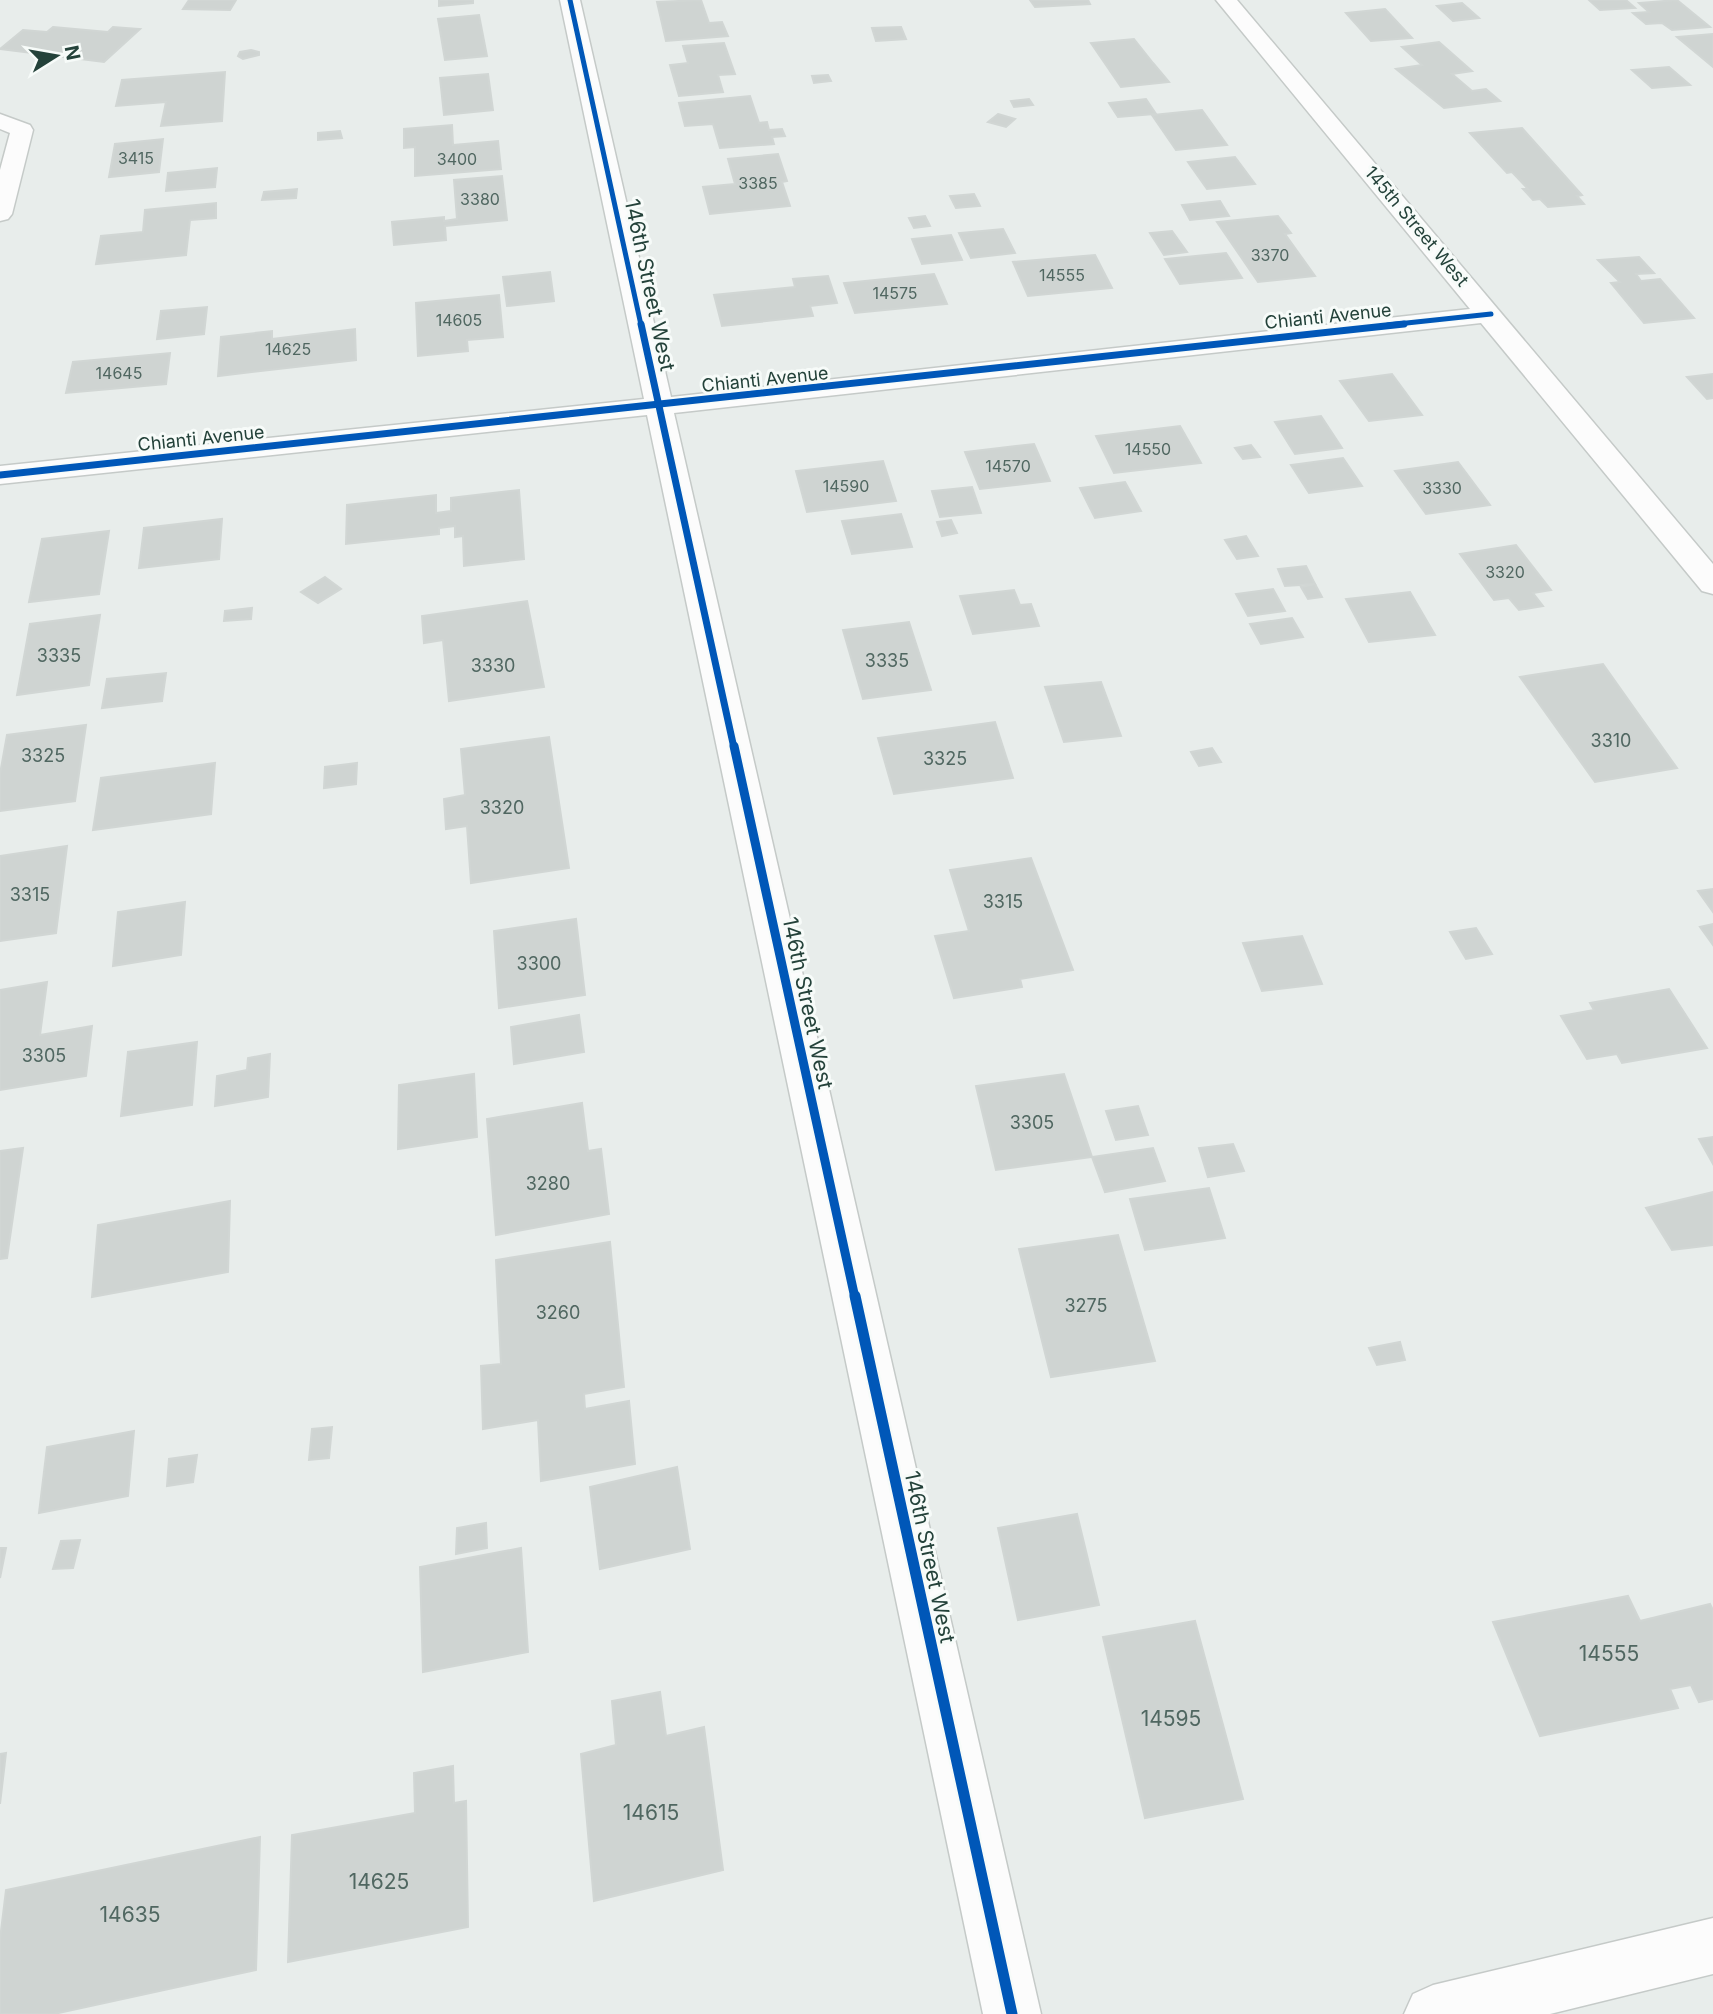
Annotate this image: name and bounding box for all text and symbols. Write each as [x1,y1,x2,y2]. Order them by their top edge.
north arrow [21,21,91,91]
text: N [60,44,85,62]
house number: 3415 [118,148,154,168]
house number: 3400 [437,149,477,169]
street label: 145th Street West [1361,162,1473,290]
house number: 3385 [738,173,778,193]
house number: 3380 [460,189,500,209]
street label: 146th Street West [620,197,680,373]
house number: 3370 [1251,245,1289,265]
house number: 14555 [1039,265,1085,285]
house number: 14575 [872,283,918,303]
street label: Chianti Avenue [1264,299,1392,333]
house number: 14605 [436,310,482,330]
house number: 14625 [265,339,311,359]
street label: Chianti Avenue [701,362,829,396]
house number: 14645 [96,363,142,383]
street label: Chianti Avenue [137,421,265,455]
house number: 14550 [1125,439,1171,459]
house number: 14570 [985,456,1031,476]
house number: 14590 [823,476,869,496]
house number: 3330 [1422,478,1462,498]
house number: 3320 [1485,562,1525,582]
house number: 3335 [37,645,81,666]
house number: 3335 [865,650,909,671]
house number: 3330 [471,655,515,676]
house number: 3310 [1591,730,1631,751]
house number: 3325 [21,745,65,766]
house number: 3325 [923,748,967,769]
house number: 3320 [480,797,524,818]
house number: 3315 [10,884,50,905]
house number: 3315 [983,891,1023,912]
street label: 146th Street West [778,915,838,1091]
house number: 3300 [517,953,561,974]
house number: 3305 [22,1045,66,1066]
house number: 3305 [1010,1112,1054,1133]
house number: 3280 [526,1173,570,1194]
house number: 3275 [1064,1295,1108,1316]
house number: 3260 [536,1302,580,1323]
street label: 146th Street West [900,1469,960,1645]
house number: 14555 [1579,1641,1639,1666]
house number: 14595 [1141,1706,1201,1731]
house number: 14615 [623,1800,679,1825]
house number: 14625 [349,1869,409,1894]
house number: 14635 [100,1902,160,1927]

